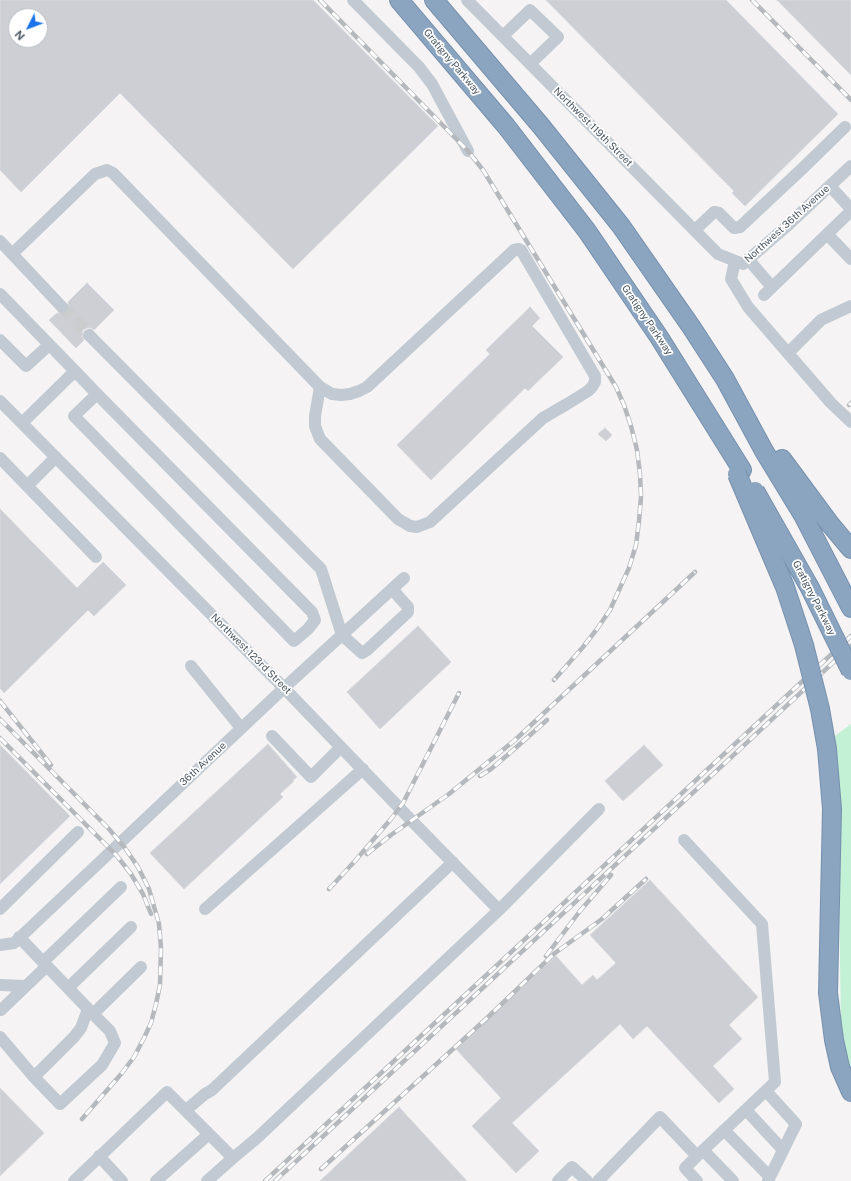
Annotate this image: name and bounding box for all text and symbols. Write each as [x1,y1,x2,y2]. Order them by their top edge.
north arrow [8,8,48,48]
street label: Gratigny Parkway [421,27,483,97]
text: N [12,28,27,43]
street label: Northwest 119th Street [551,85,635,169]
street label: Northwest 36th Avenue [742,183,832,265]
street label: Gratigny Parkway [619,283,675,357]
street label: Gratigny Parkway [790,559,838,637]
street label: Northwest 123rd Street [208,611,294,697]
street label: 36th Avenue [177,740,229,788]

